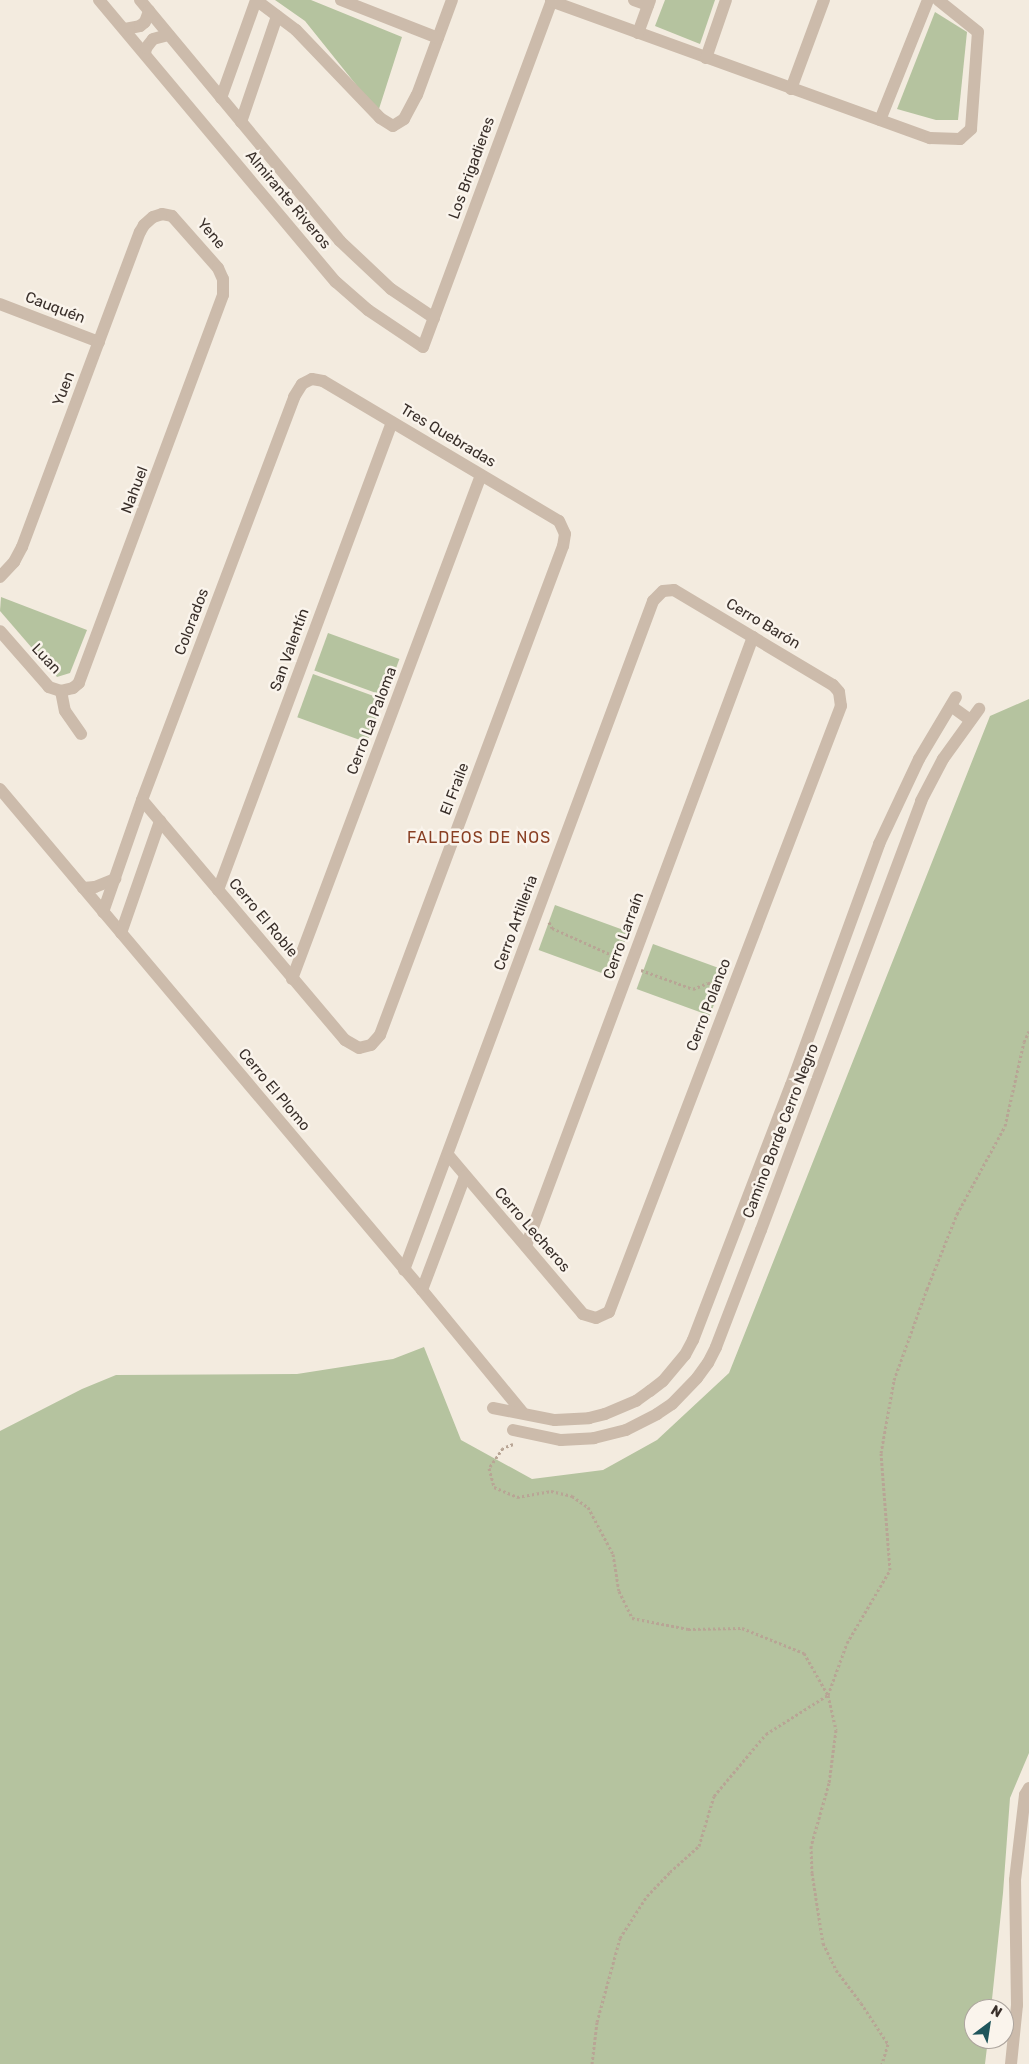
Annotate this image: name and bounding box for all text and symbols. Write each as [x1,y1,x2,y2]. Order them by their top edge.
street label: Los Brigadieres [445,114,499,222]
street label: Almirante Riveros [242,147,334,253]
street label: Yene [193,215,229,253]
street label: Cauquén [22,288,88,328]
street label: Yuen [49,369,79,409]
street label: Tres Quebradas [397,400,499,472]
street label: Nahuel [118,464,152,516]
street label: Colorados [171,586,213,658]
street label: Cerro Barón [723,595,803,653]
street label: San Valentín [267,606,313,694]
street label: Luan [28,640,64,678]
street label: Cerro La Paloma [343,665,401,777]
street label: El Fraile [437,760,473,818]
district label: FALDEOS DE NOS [405,828,553,848]
street label: Cerro Artilleria [490,873,542,973]
street label: Cerro El Roble [225,875,301,961]
street label: Cerro Larraín [600,890,648,982]
street label: Cerro Polanco [683,956,735,1054]
street label: Camino Borde Cerro Negro [739,1041,823,1221]
street label: Cerro El Plomo [234,1045,314,1135]
street label: Cerro Lecheros [490,1184,574,1276]
north arrow [964,1999,1014,2049]
text: N [988,2002,1005,2021]

